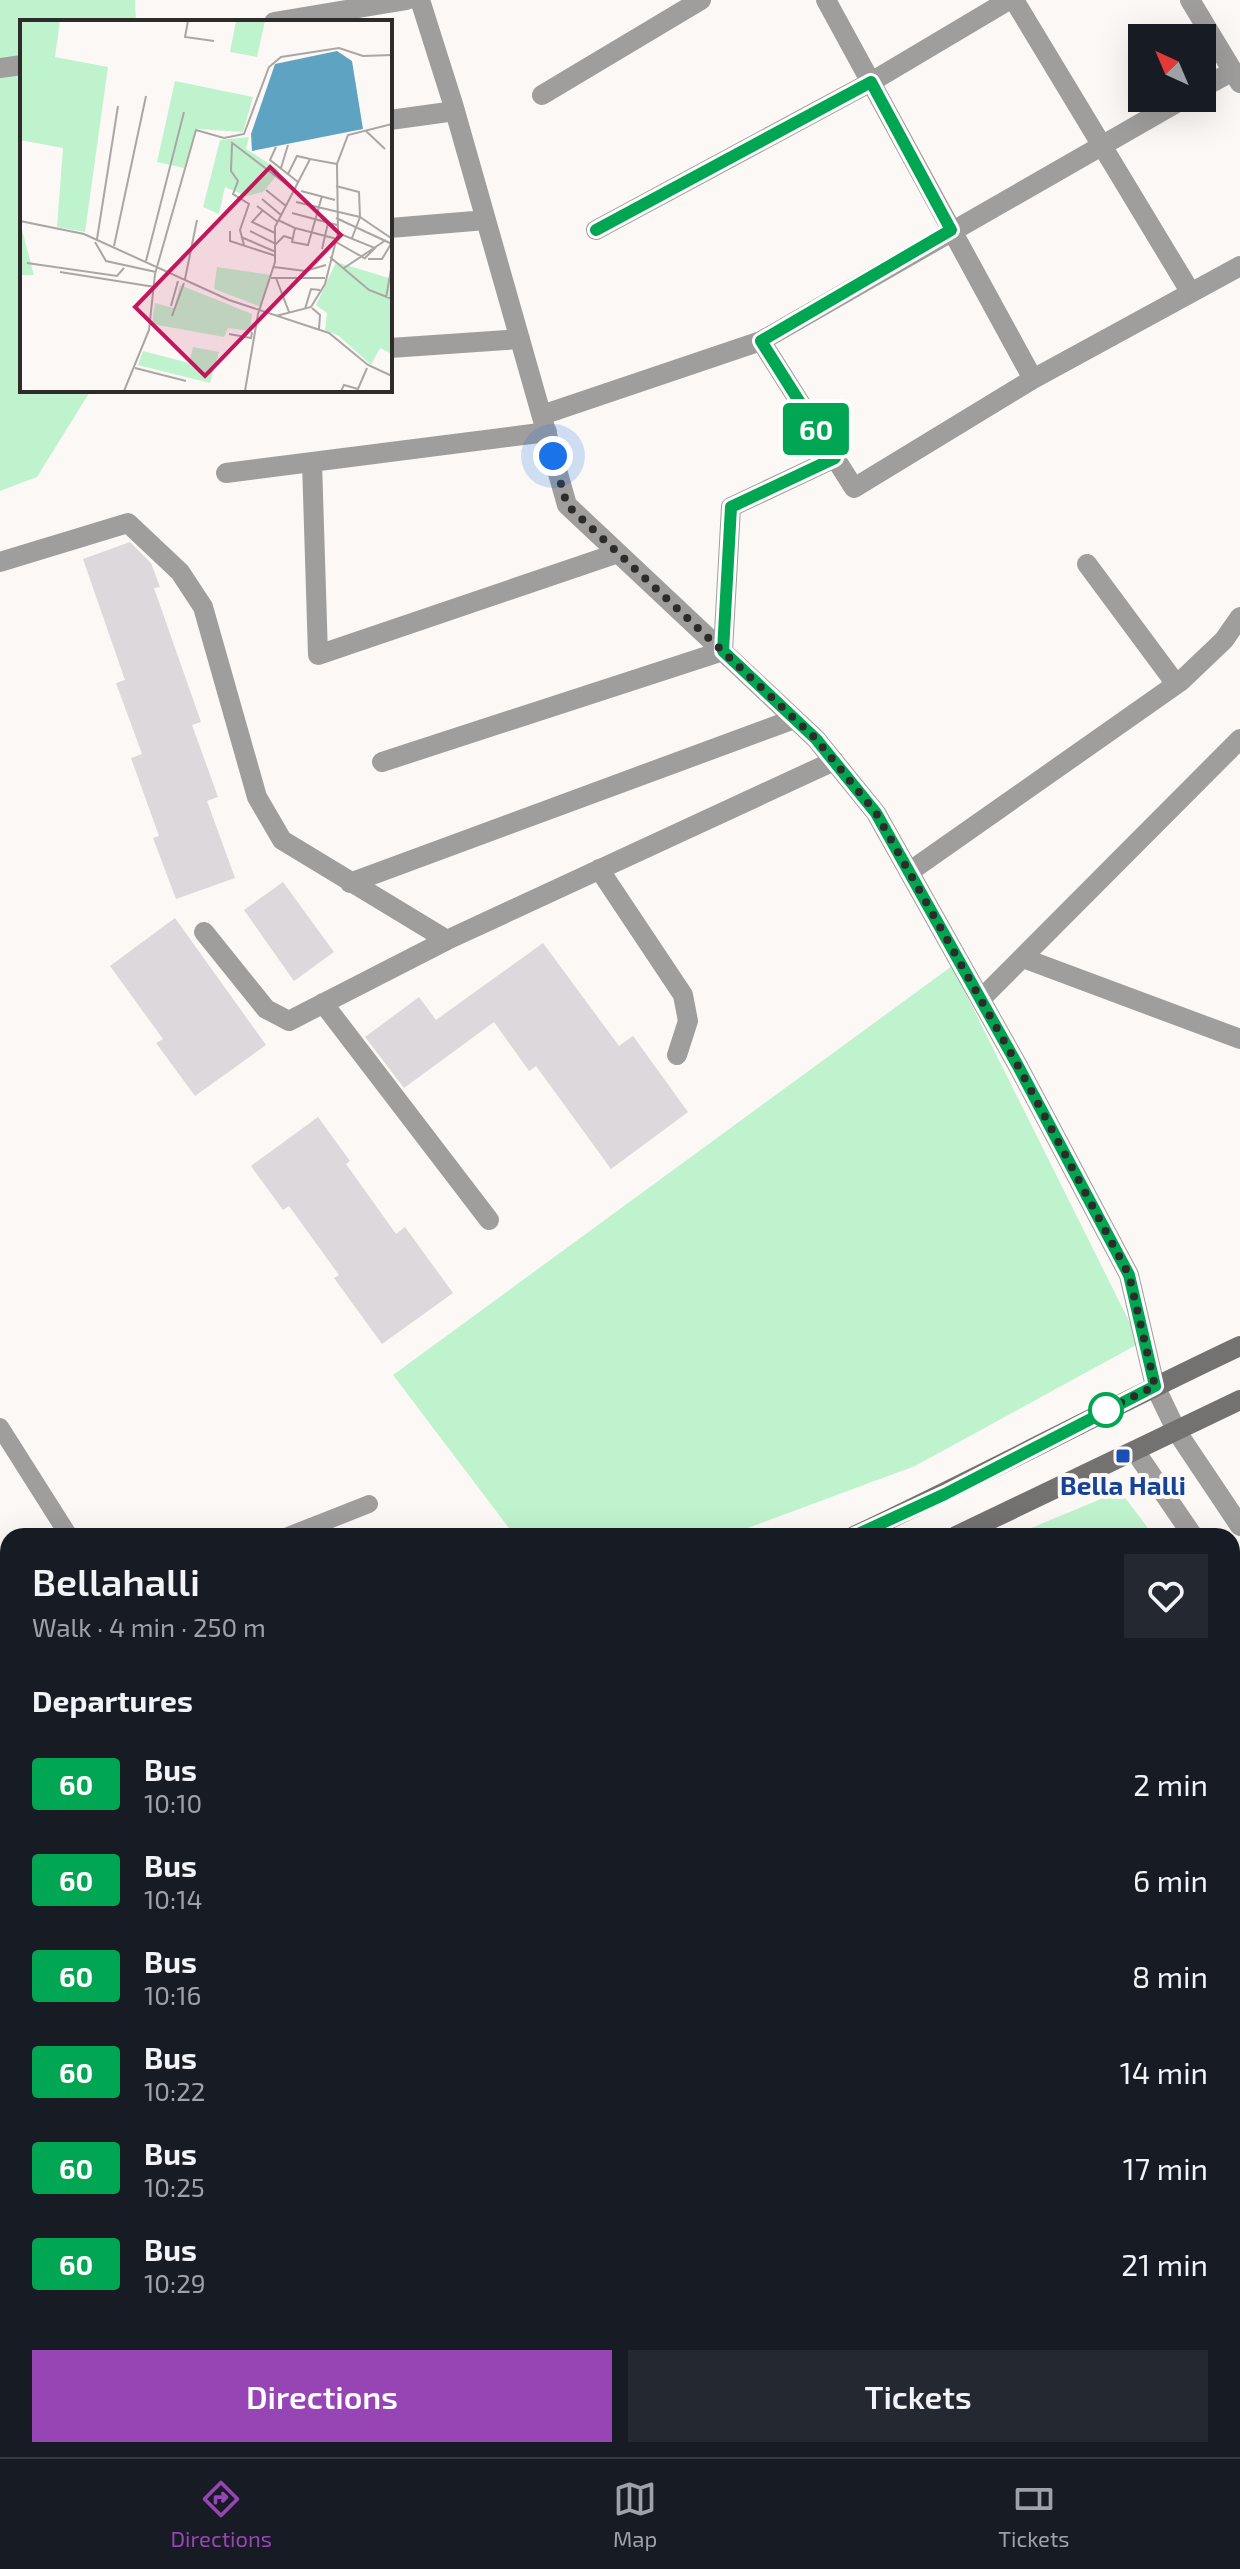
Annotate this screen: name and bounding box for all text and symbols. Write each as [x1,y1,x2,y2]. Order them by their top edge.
inset map [20,20,392,392]
north arrow [1128,24,1216,112]
map controls [1128,24,1216,112]
line badge: 60 [780,403,852,455]
text: 60 [799,412,833,446]
your location [533,436,573,476]
unlabelled marker [1089,1393,1123,1427]
marker: Bella Halli [1114,1447,1132,1465]
place label: Bella Halli [1060,1469,1186,1500]
button: heart [1124,1554,1208,1638]
text: Bellahalli [32,1558,200,1604]
text: Walk · 4 min · 250 m [32,1611,266,1642]
text: Departures [32,1682,193,1718]
text: Bus [144,1751,197,1787]
text: 2 min [1133,1766,1208,1802]
text: 60 [59,1767,93,1801]
text: 10:10 [144,1787,202,1818]
text: Bus [144,1847,197,1883]
text: 6 min [1133,1862,1208,1898]
text: 60 [59,1863,93,1897]
text: 10:14 [144,1883,203,1914]
text: Bus [144,1943,197,1979]
text: 8 min [1132,1958,1208,1994]
text: 60 [59,1959,93,1993]
text: 10:16 [144,1979,201,2010]
text: Bus [144,2039,197,2075]
text: 14 min [1120,2054,1208,2090]
text: 60 [59,2055,93,2089]
text: 10:22 [144,2075,205,2106]
text: Bus [144,2135,197,2171]
text: 17 min [1123,2150,1208,2186]
text: 60 [59,2151,93,2185]
text: 10:25 [144,2171,205,2202]
text: Bus [144,2231,197,2267]
text: 21 min [1121,2246,1208,2282]
text: 60 [59,2247,93,2281]
text: 10:29 [144,2267,206,2298]
button: Directions [32,2350,612,2442]
button: Tickets [628,2350,1208,2442]
tab: Directions [171,2477,272,2551]
tab: Map [613,2477,657,2551]
tab: Tickets [998,2477,1069,2551]

